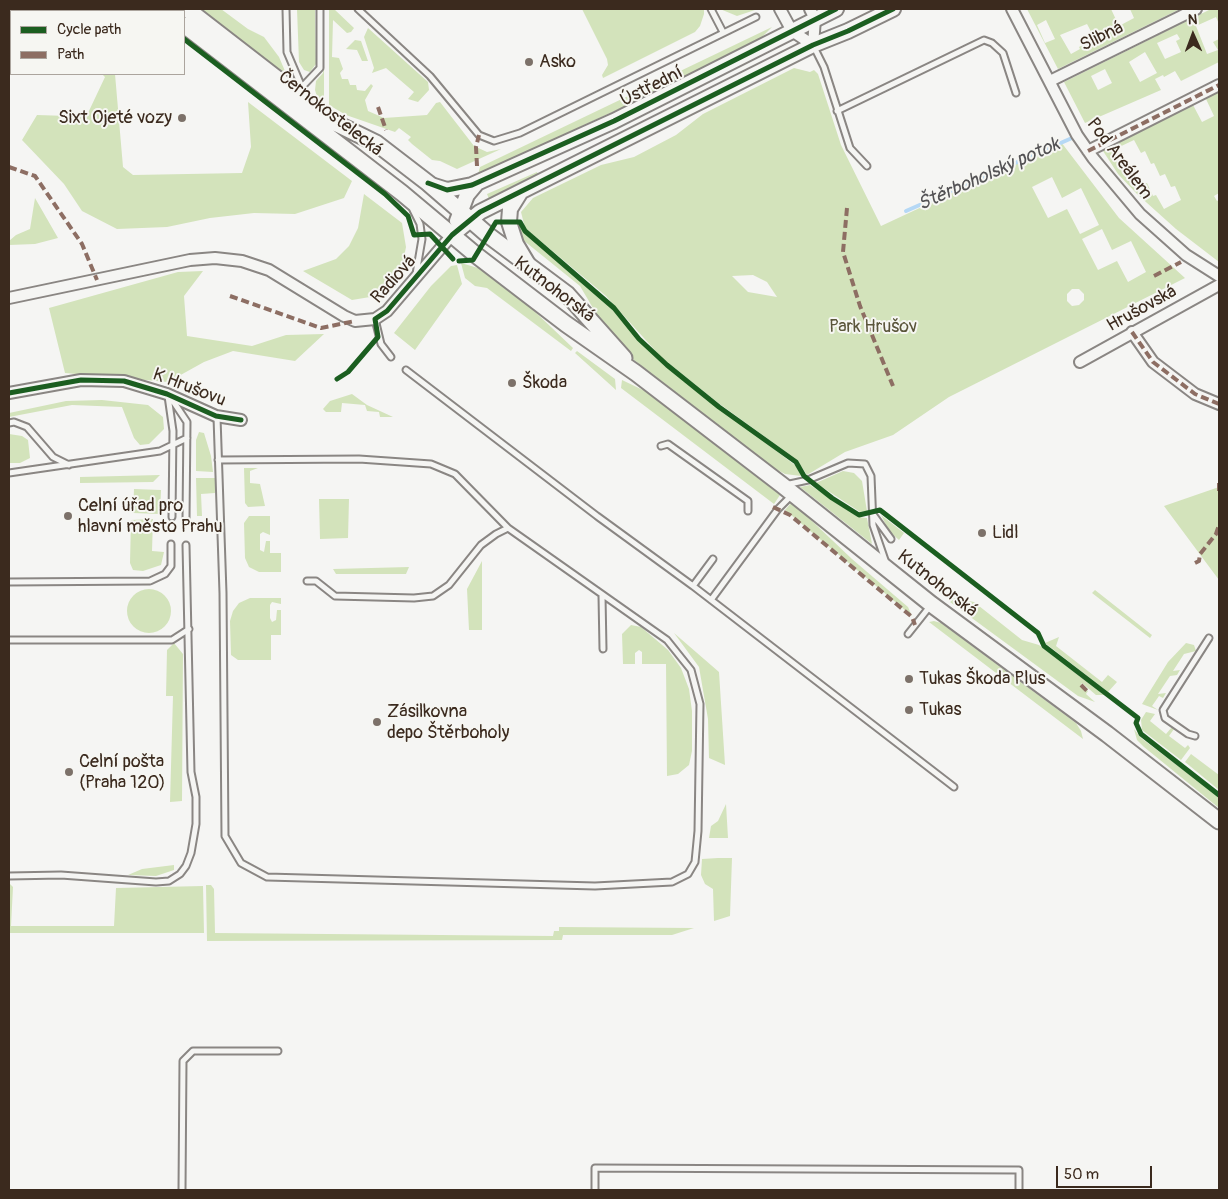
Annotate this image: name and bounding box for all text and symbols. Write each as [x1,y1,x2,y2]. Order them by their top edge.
legend [10,10,185,75]
north arrow [1168,10,1218,60]
text: N [1187,11,1197,28]
street label: Slibná [1077,17,1127,57]
text: Cycle path [57,20,121,39]
text: Path [57,45,84,64]
place label: Asko [539,51,576,73]
marker: Asko [523,56,535,68]
street label: Ústřední [617,62,687,112]
street label: Černokostelecká [274,67,386,161]
place label: Sixt Ojeté vozy [58,107,172,129]
marker: Sixt Ojeté vozy [176,112,188,124]
street label: Pod Areálem [1081,114,1157,204]
water label: Štěrboholský potok [915,134,1063,216]
street label: Radiová [367,252,421,308]
street label: Kutnohorská [509,253,599,327]
street label: Hrušovská [1103,281,1181,337]
park label: Park Hrušov [829,316,917,338]
street label: K Hrušovu [149,364,229,412]
place label: Škoda [522,372,567,394]
marker: Škoda [506,377,518,389]
place label: Celní úřad pro hlavní město Prahu [78,495,223,538]
marker: Celní úřad pro hlavní město Prahu [62,510,74,522]
place label: Lidl [992,522,1018,544]
marker: Lidl [976,527,988,539]
street label: Kutnohorská [893,546,981,622]
place label: Tukas Škoda Plus [919,668,1046,690]
marker: Tukas Škoda Plus [903,673,915,685]
place label: Tukas [919,699,961,721]
place label: Zásilkovna depo Štěrboholy [387,701,509,744]
marker: Tukas [903,704,915,716]
marker: Zásilkovna depo Štěrboholy [371,716,383,728]
place label: Celní pošta (Praha 120) [79,751,166,794]
marker: Celní pošta (Praha 120) [63,766,75,778]
scale bar [1058,1156,1154,1188]
text: 50 m [1064,1165,1099,1184]

